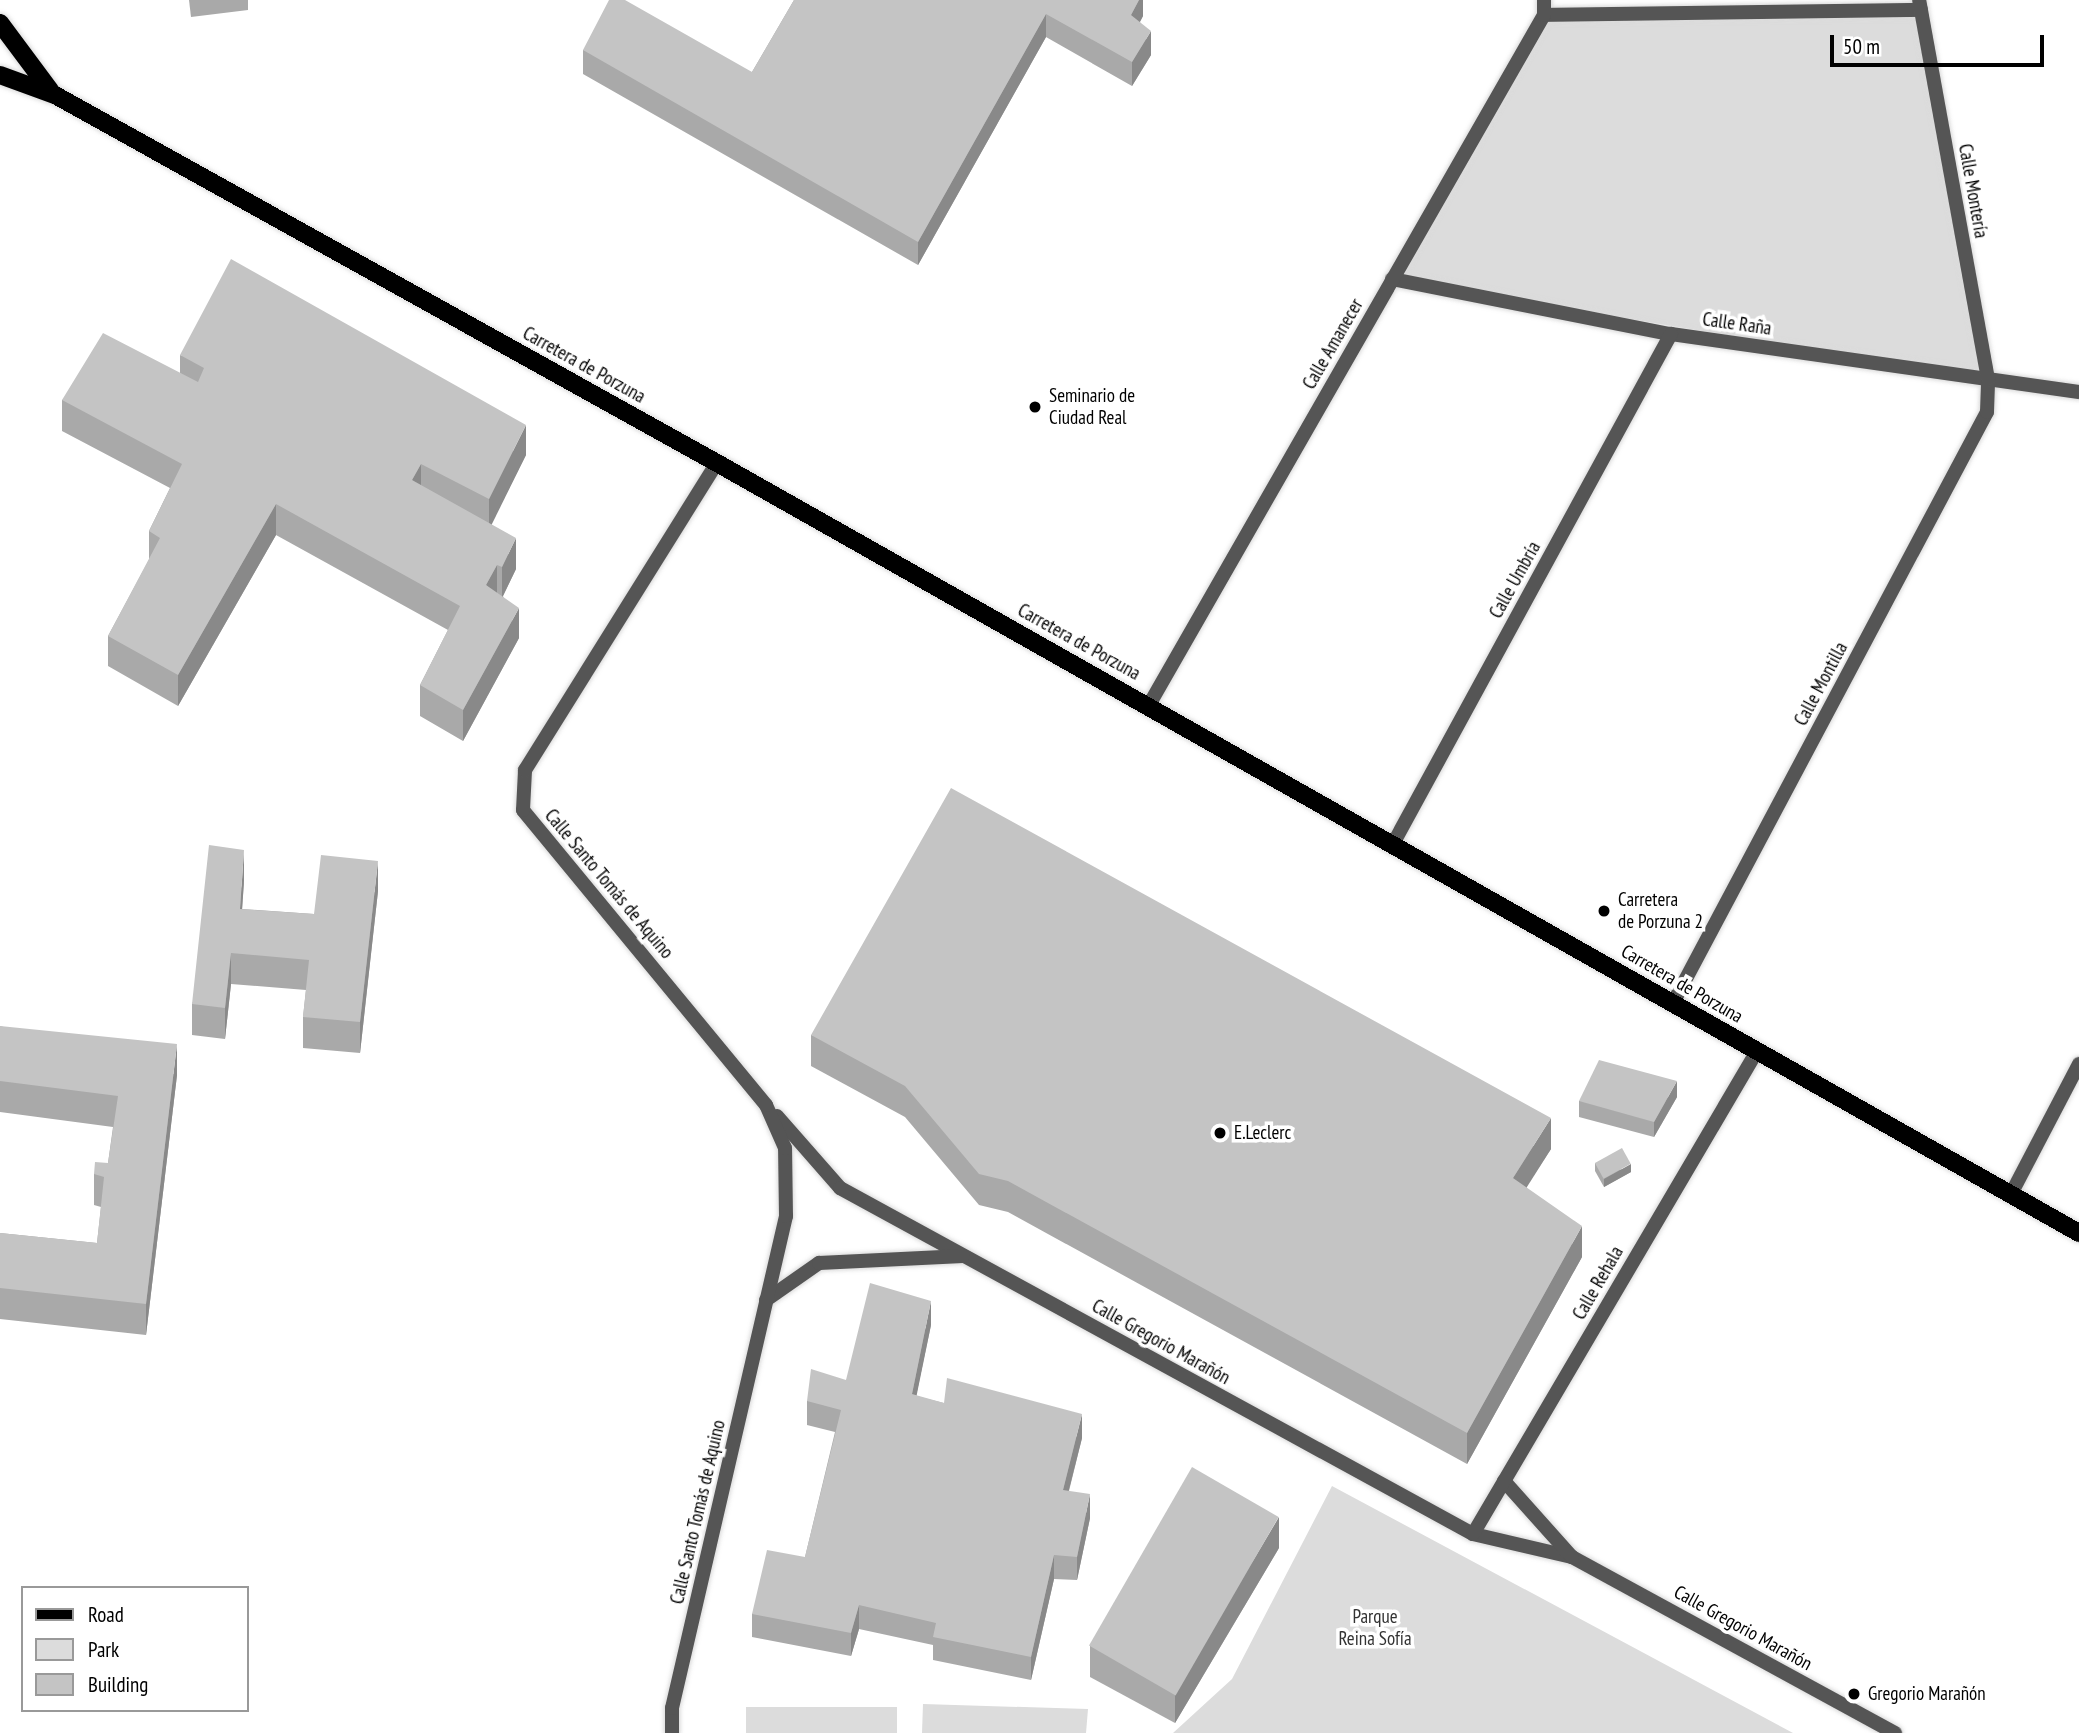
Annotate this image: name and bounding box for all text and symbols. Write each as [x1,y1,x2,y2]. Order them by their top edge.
scale bar [1834,21,2048,65]
text: 50 m [1843,33,1880,60]
street label: Calle Montería [1954,142,1992,240]
street label: Calle Amanecer [1298,294,1368,394]
street label: Calle Raña [1701,308,1773,340]
street label: Carretera de Porzuna [519,322,649,408]
place label: Seminario de Ciudad Real [1049,385,1135,429]
marker: Seminario de Ciudad Real [1027,399,1043,415]
street label: Calle Umbría [1485,538,1545,622]
street label: Carretera de Porzuna [1014,599,1144,685]
street label: Calle Montilla [1790,638,1852,730]
street label: Calle Santo Tomás de Aquino [539,804,679,964]
place label: Carretera de Porzuna 2 [1618,889,1703,933]
marker: Carretera de Porzuna 2 [1596,903,1612,919]
street label: Carretera de Porzuna [1617,940,1747,1028]
place label: E.Leclerc [1234,1122,1291,1144]
marker: E.Leclerc [1212,1125,1228,1141]
street label: Calle Rehala [1568,1242,1628,1324]
street label: Calle Gregorio Marañón [1088,1295,1234,1389]
street label: Calle Santo Tomás de Aquino [666,1417,730,1607]
street label: Calle Gregorio Marañón [1670,1581,1816,1675]
legend [21,1586,248,1712]
text: Road [88,1601,124,1628]
park label: Parque Reina Sofía [1338,1606,1412,1650]
text: Park [88,1636,119,1663]
text: Building [88,1671,148,1698]
place label: Gregorio Marañón [1868,1683,1986,1705]
marker: Gregorio Marañón [1846,1686,1862,1702]

